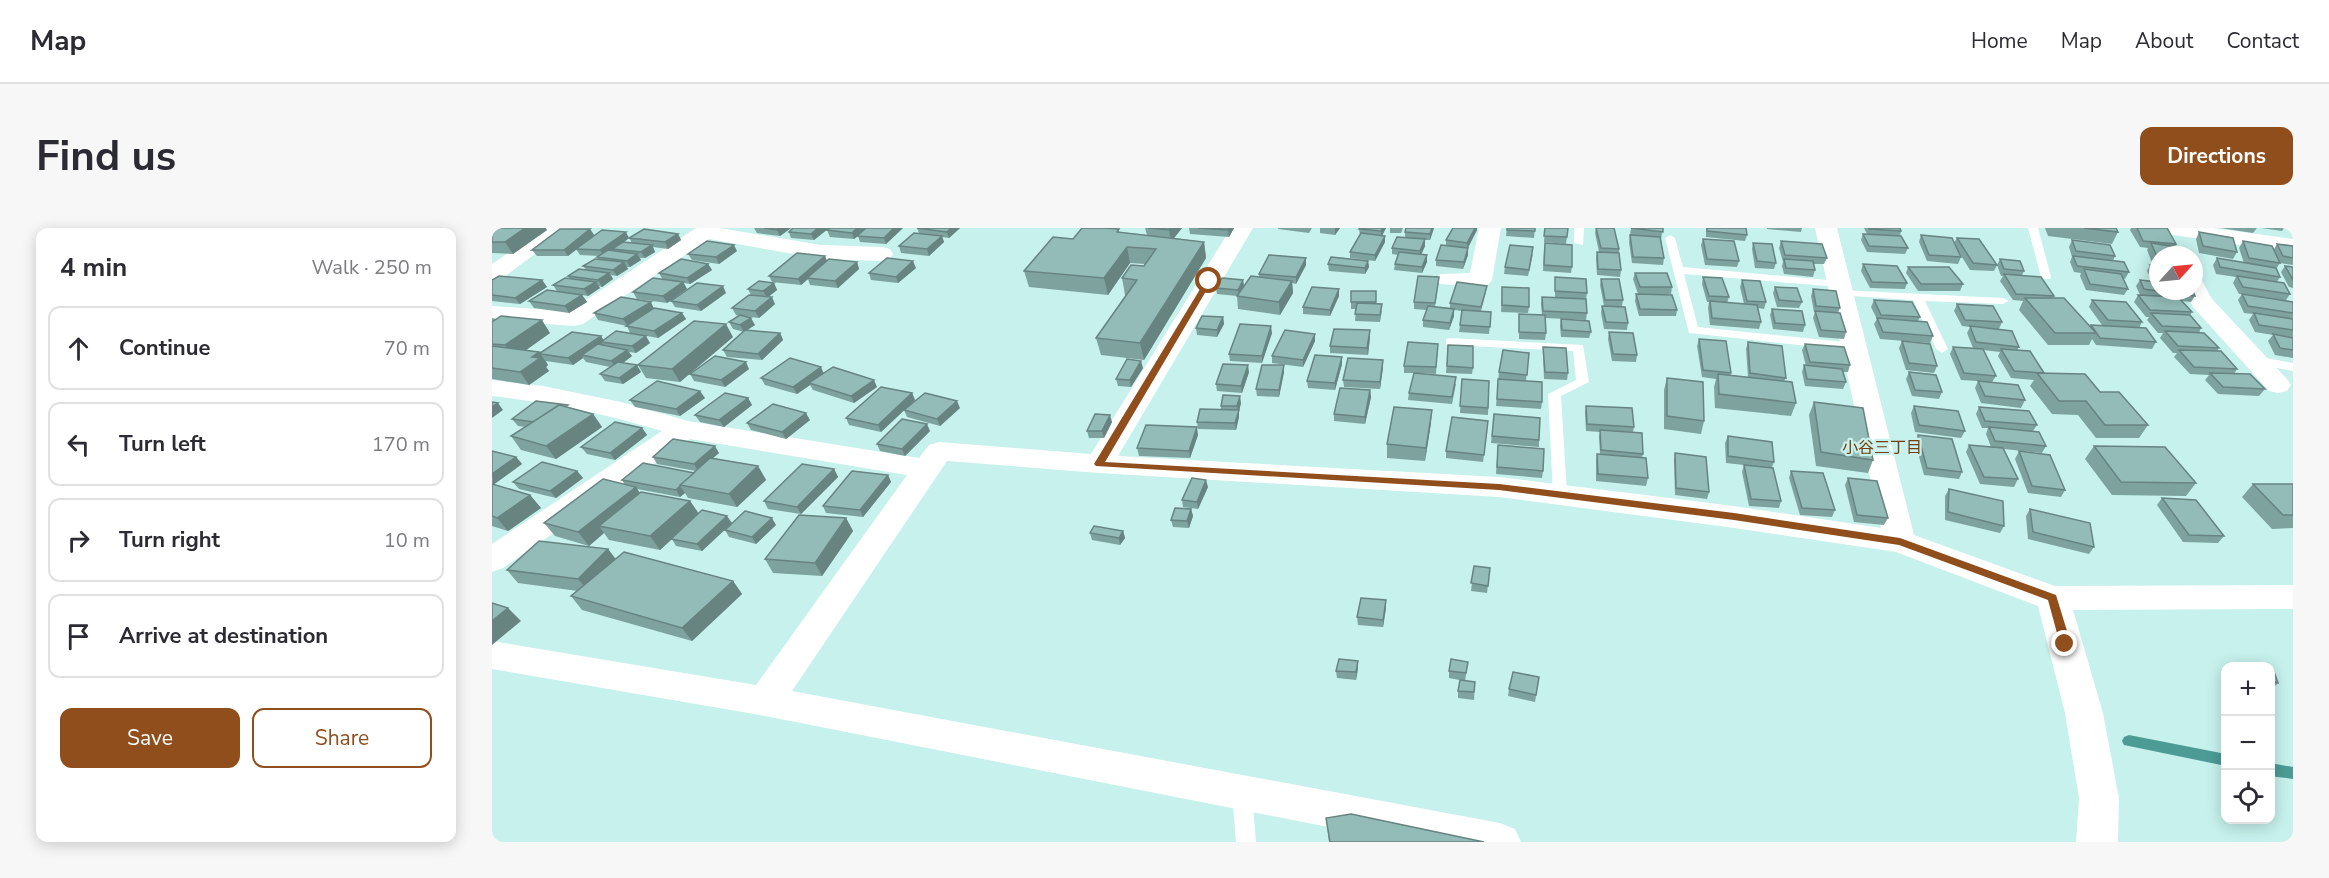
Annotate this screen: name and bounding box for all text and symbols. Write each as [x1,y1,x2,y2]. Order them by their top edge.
text: Map [30,22,86,60]
text: Home [1971,27,2028,55]
text: Map [2061,27,2102,55]
text: About [2135,27,2193,55]
text: Contact [2226,27,2299,55]
button: Directions [2140,127,2293,185]
text: Find us [36,128,176,185]
north arrow [2149,246,2203,300]
text: 4 min [60,250,127,285]
text: Walk · 250 m [312,254,432,281]
route start [1195,267,1221,293]
icon: ahead [62,332,95,365]
text: Continue [119,333,210,363]
text: 70 m [384,335,430,362]
icon: left [62,428,95,461]
text: Turn left [119,429,206,459]
text: 170 m [372,431,430,458]
district label: 小谷三丁目 [1842,437,1922,459]
icon: right [62,524,95,557]
text: Turn right [119,525,220,555]
text: 10 m [384,527,430,554]
icon: arrive [62,620,95,653]
text: Arrive at destination [119,621,328,651]
route end [2051,630,2077,656]
map controls [2221,662,2275,824]
button: + [2221,662,2275,716]
button: Save [60,708,240,768]
button: Share [252,708,432,768]
button: − [2221,716,2275,770]
button: locate [2221,770,2275,824]

